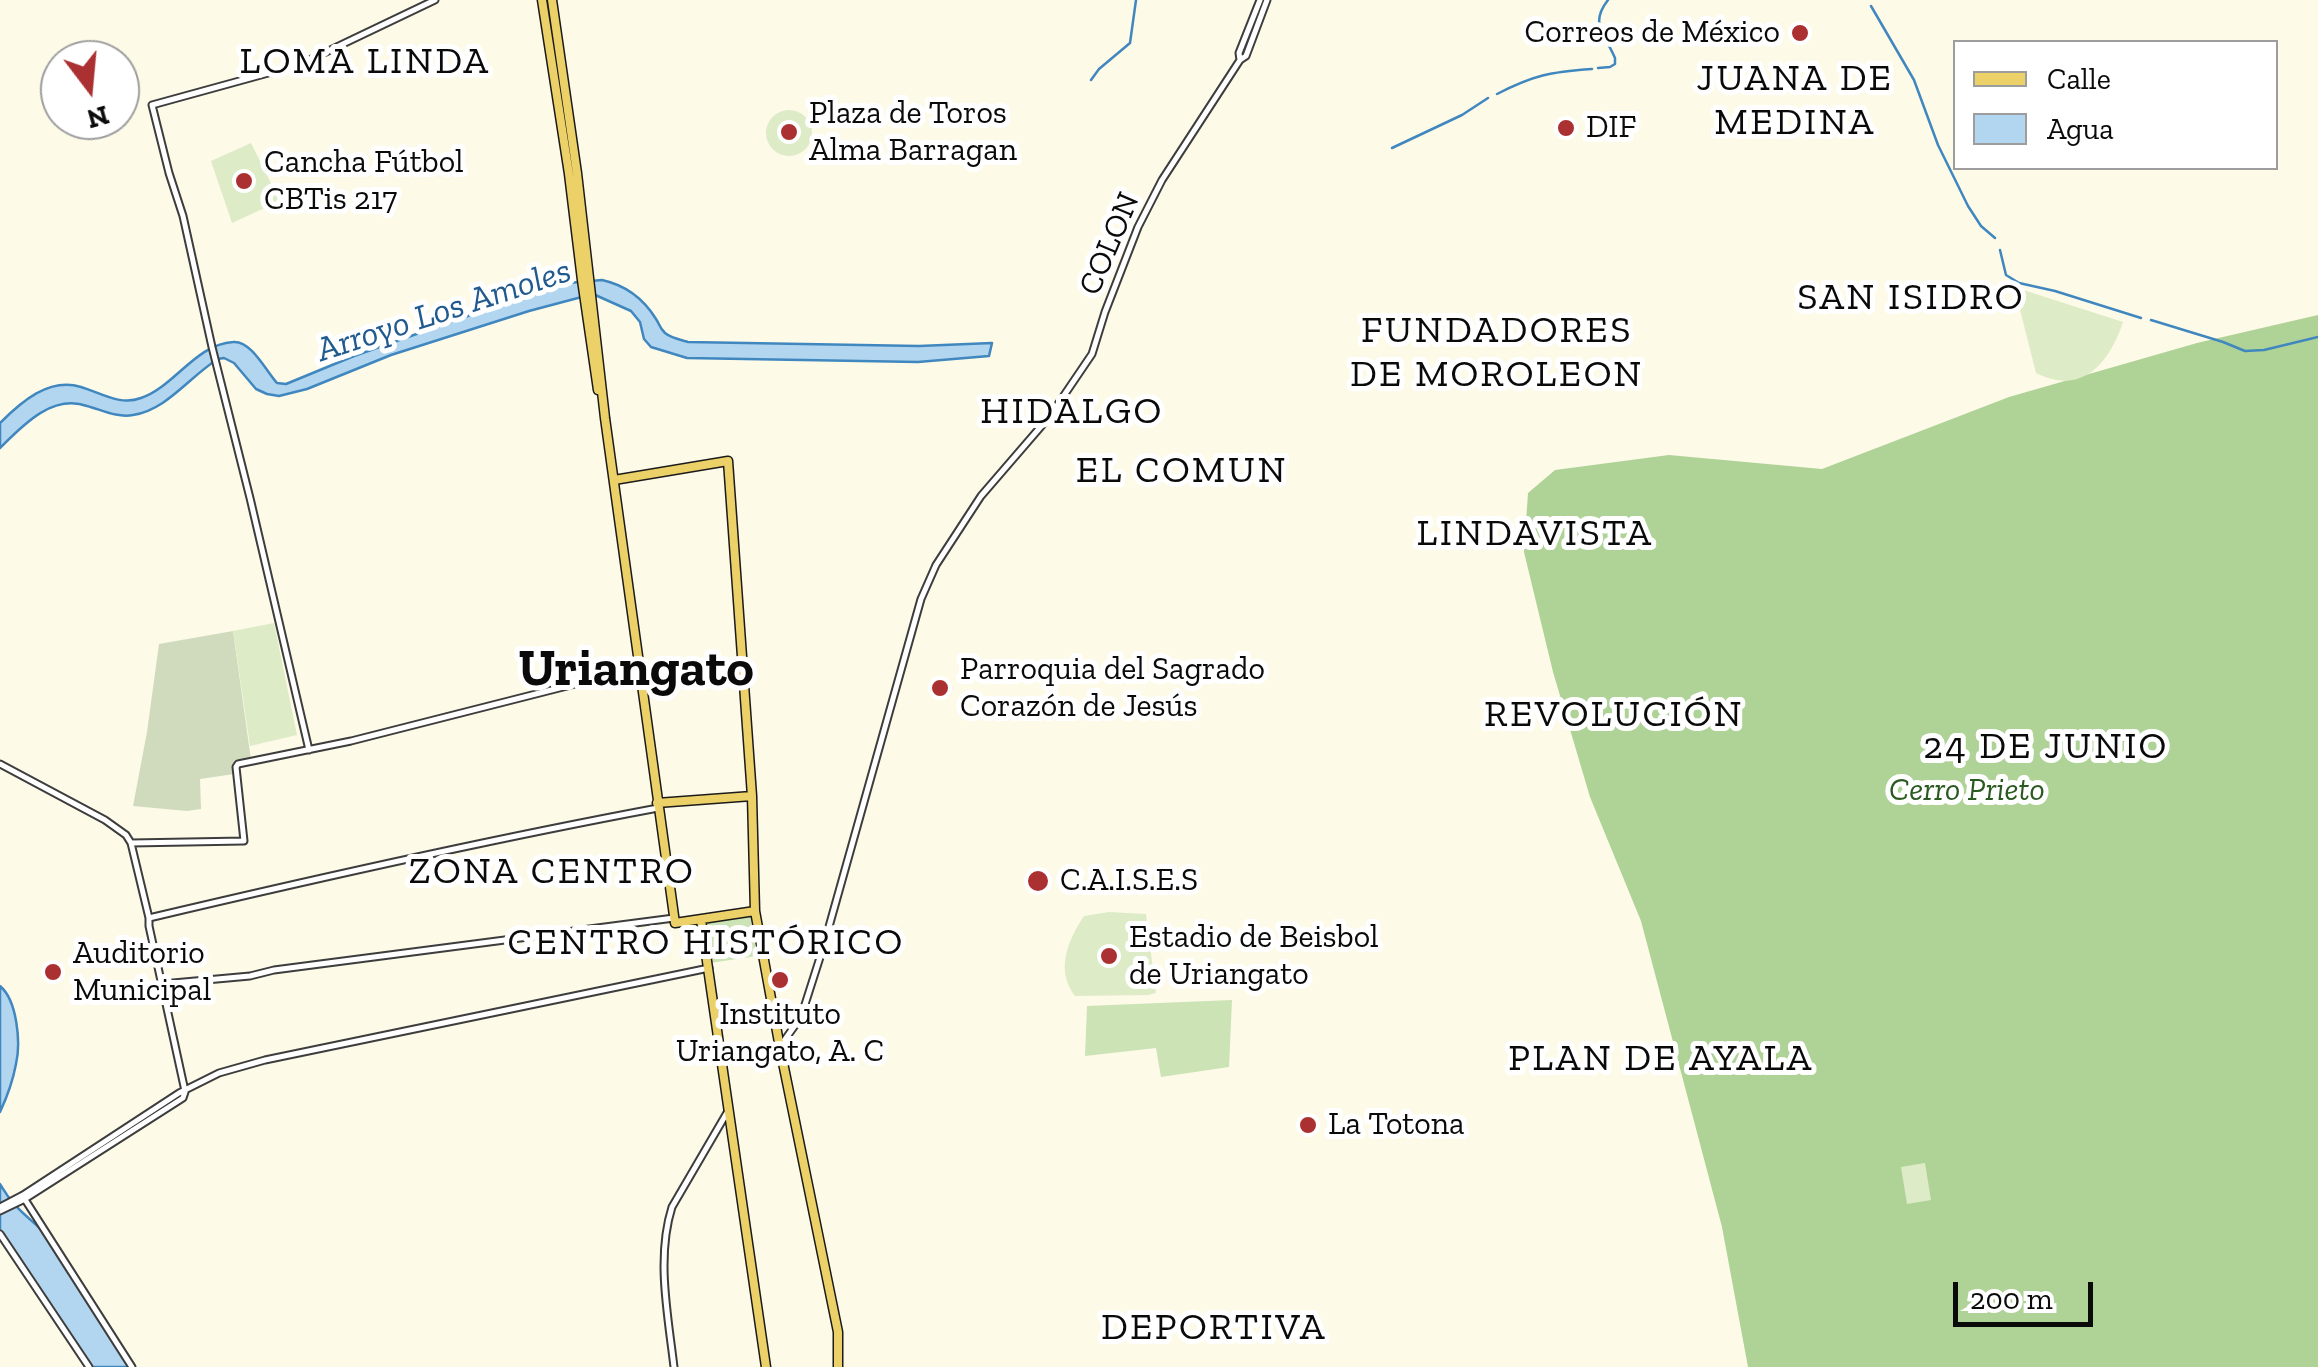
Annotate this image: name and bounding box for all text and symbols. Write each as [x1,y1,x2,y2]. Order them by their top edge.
place label: Correos de México [1525,14,1780,52]
marker: Correos de México [1789,22,1811,44]
district label: LOMA LINDA [240,39,490,85]
north arrow [40,40,140,140]
legend [1953,40,2278,170]
district label: JUANA DE MEDINA [1697,56,1893,146]
text: Calle [2047,61,2111,97]
place label: Plaza de Toros Alma Barragan [809,95,1017,170]
text: N [83,99,113,136]
place label: DIF [1586,109,1636,147]
text: Agua [2047,111,2114,147]
marker: DIF [1555,117,1577,139]
marker: Plaza de Toros Alma Barragan [778,121,800,143]
place label: Cancha Fútbol CBTis 217 [264,144,464,219]
marker: Cancha Fútbol CBTis 217 [233,170,255,192]
street label: COLON [1071,187,1149,301]
water label: Arroyo Los Amoles [311,250,577,372]
district label: SAN ISIDRO [1797,275,2025,321]
district label: FUNDADORES DE MOROLEON [1350,308,1644,398]
district label: HIDALGO [980,389,1164,435]
district label: EL COMUN [1076,448,1288,494]
district label: LINDAVISTA [1417,511,1653,557]
district label: Uriangato [518,639,754,701]
place label: Parroquia del Sagrado Corazón de Jesús [960,651,1265,726]
marker: Parroquia del Sagrado Corazón de Jesús [929,677,951,699]
district label: REVOLUCIÓN [1484,692,1744,738]
district label: 24 DE JUNIO [1923,724,2169,770]
park label: Cerro Prieto [1889,772,2045,810]
district label: ZONA CENTRO [409,849,695,895]
place label: C.A.I.S.E.S [1060,862,1198,900]
marker: C.A.I.S.E.S [1025,868,1051,894]
place label: Estadio de Beisbol de Uriangato [1129,919,1379,994]
district label: CENTRO HISTÓRICO [507,920,905,966]
place label: Auditorio Municipal [73,935,211,1010]
marker: Estadio de Beisbol de Uriangato [1098,945,1120,967]
marker: Auditorio Municipal [42,961,64,983]
marker: Instituto Uriangato, A. C [769,969,791,991]
place label: Instituto Uriangato, A. C [676,996,884,1071]
district label: PLAN DE AYALA [1508,1036,1814,1082]
place label: La Totona [1328,1106,1464,1144]
marker: La Totona [1297,1114,1319,1136]
scale bar [1958,1262,2098,1324]
text: 200 m [1970,1281,2053,1317]
district label: DEPORTIVA [1101,1305,1327,1351]

